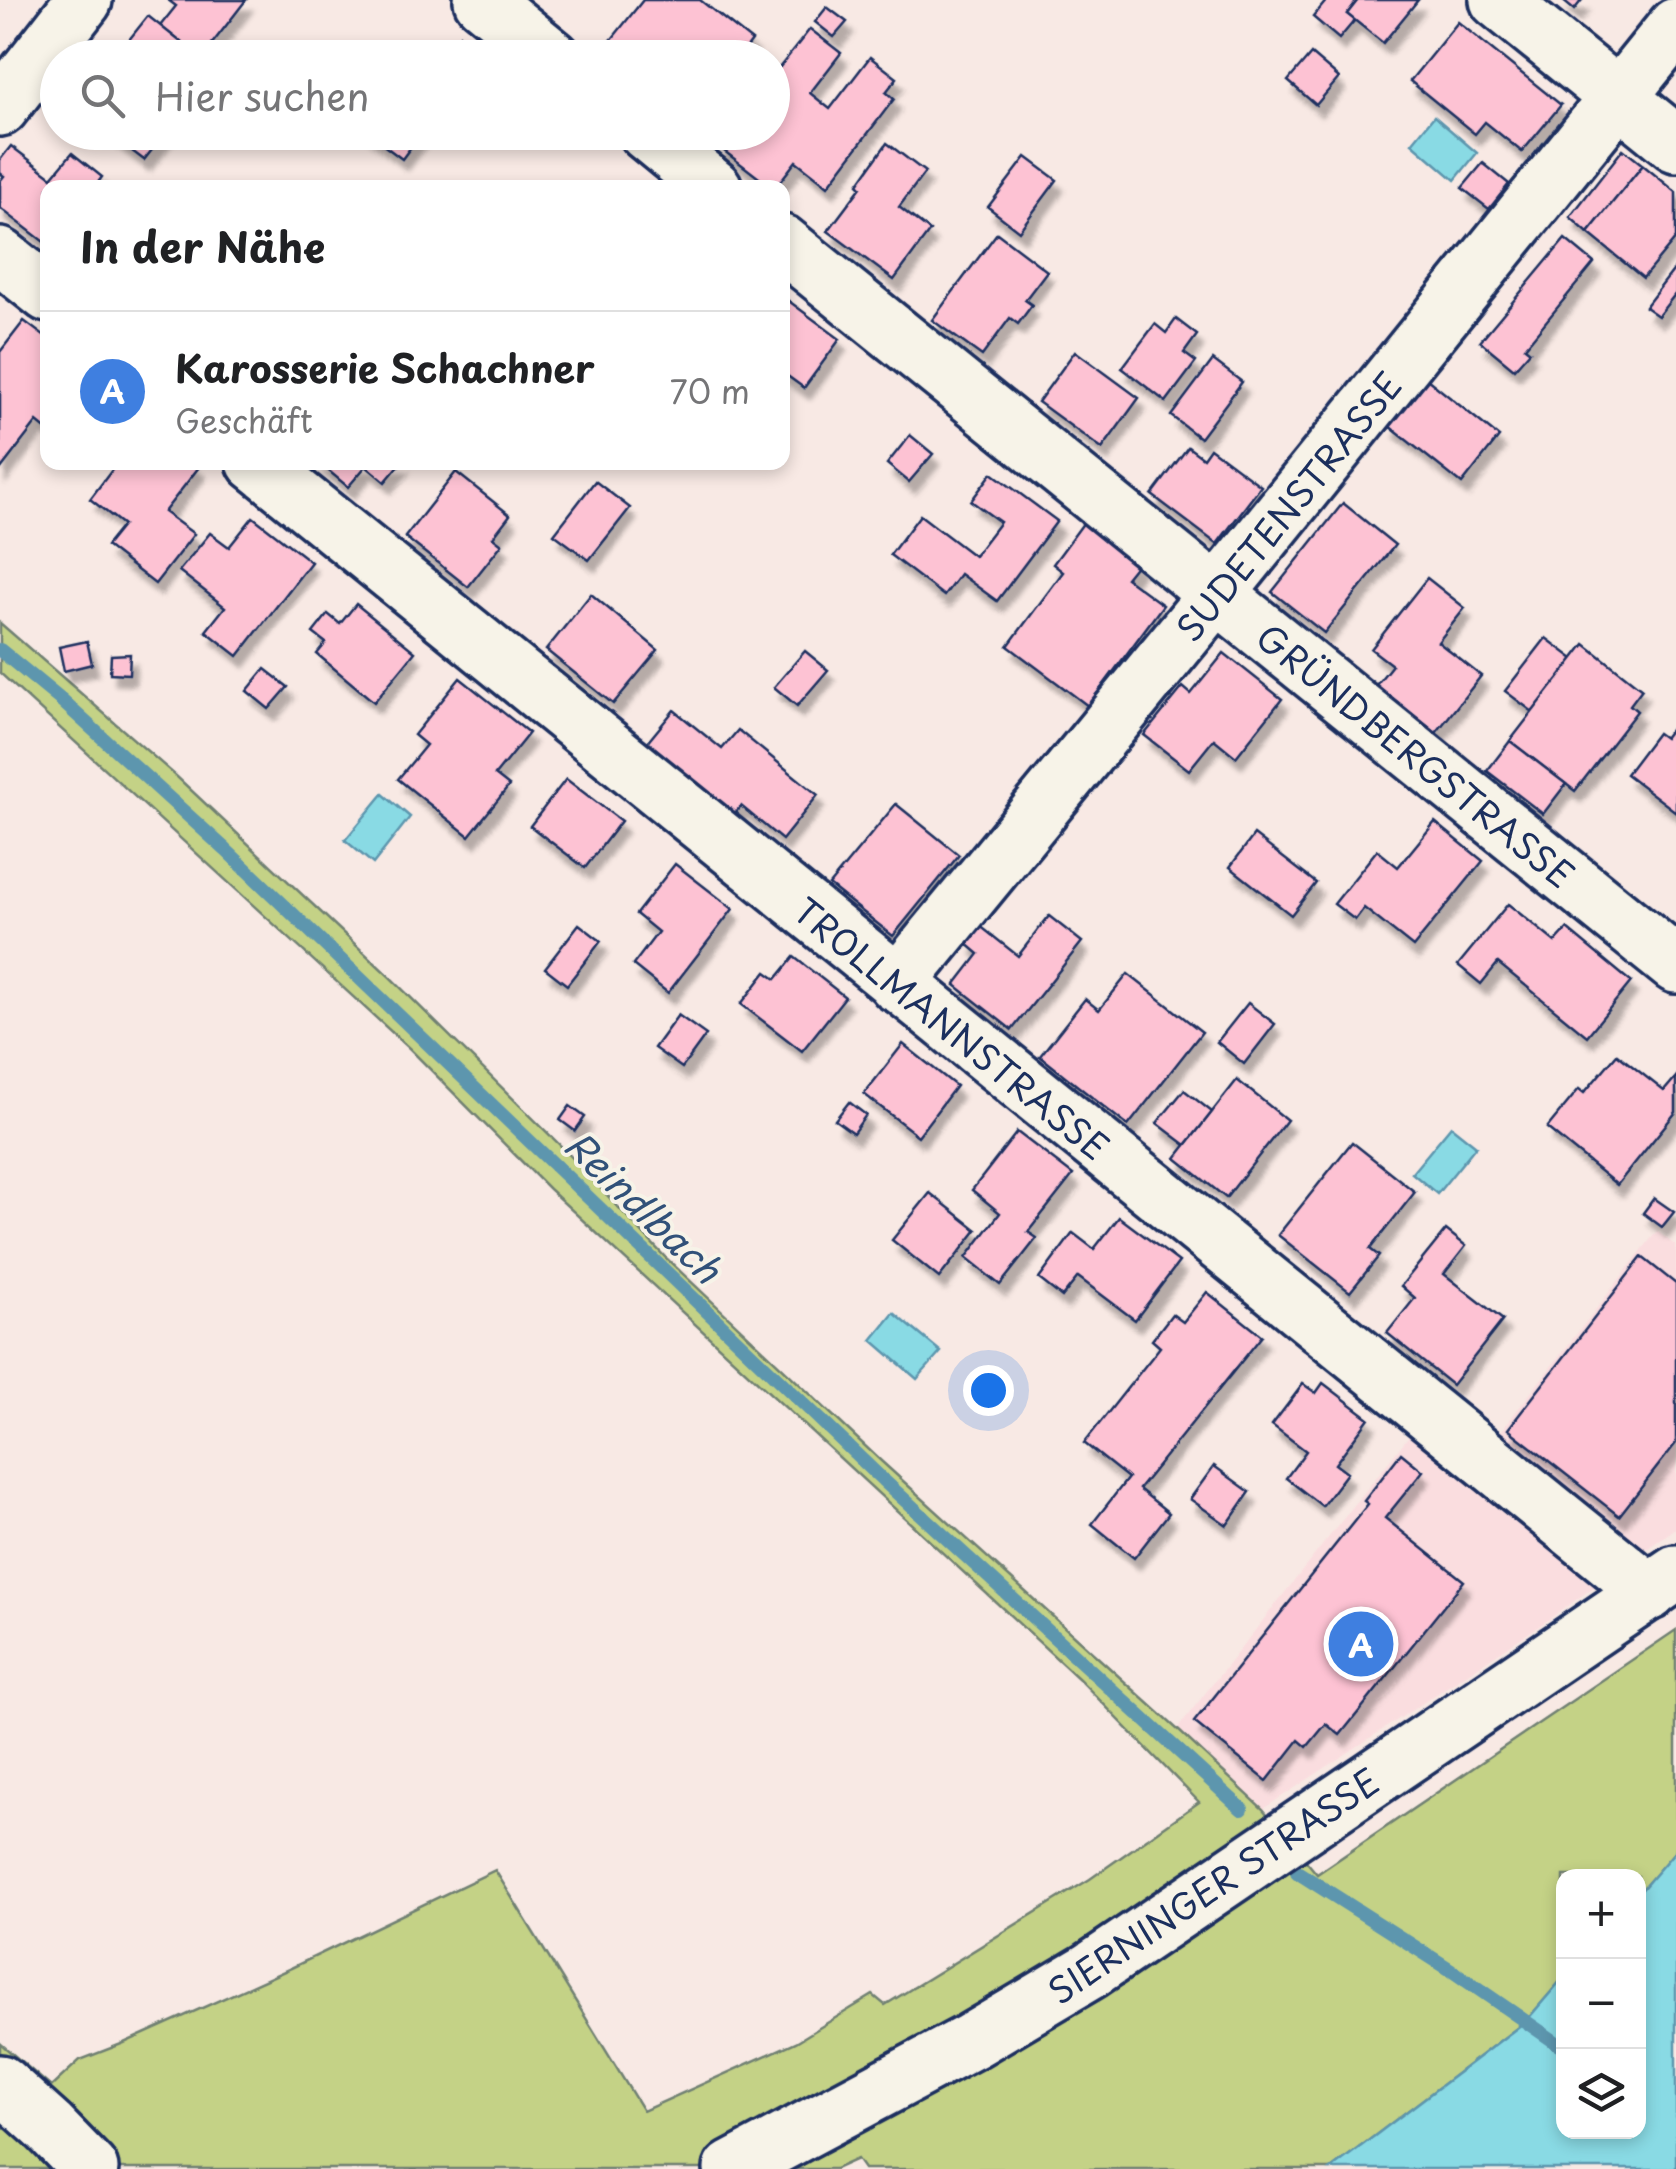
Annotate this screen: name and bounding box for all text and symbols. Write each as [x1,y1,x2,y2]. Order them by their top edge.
search box [40,40,790,150]
text: Hier suchen [155,67,369,124]
icon: search [75,68,130,123]
text: In der Nähe [80,214,325,277]
text: Karosserie Schachner [175,339,595,396]
street label: SUDETENSTRASSE [1162,360,1414,652]
text: A [100,367,125,415]
text: 70 m [670,367,750,415]
text: Geschäft [175,396,313,444]
street label: GRÜNDBERGSTRASSE [1246,610,1586,900]
street label: TROLLMANNSTRASSE [783,884,1121,1172]
water label: Reindlbach [553,1117,736,1296]
your location [963,1365,1014,1416]
pin: A [1328,1606,1394,1682]
street label: SIERNINGER STRASSE [1037,1754,1389,2016]
map controls [1556,1869,1646,2139]
button: + [1556,1869,1646,1959]
button: − [1556,1959,1646,2049]
button: layers [1556,2049,1646,2139]

